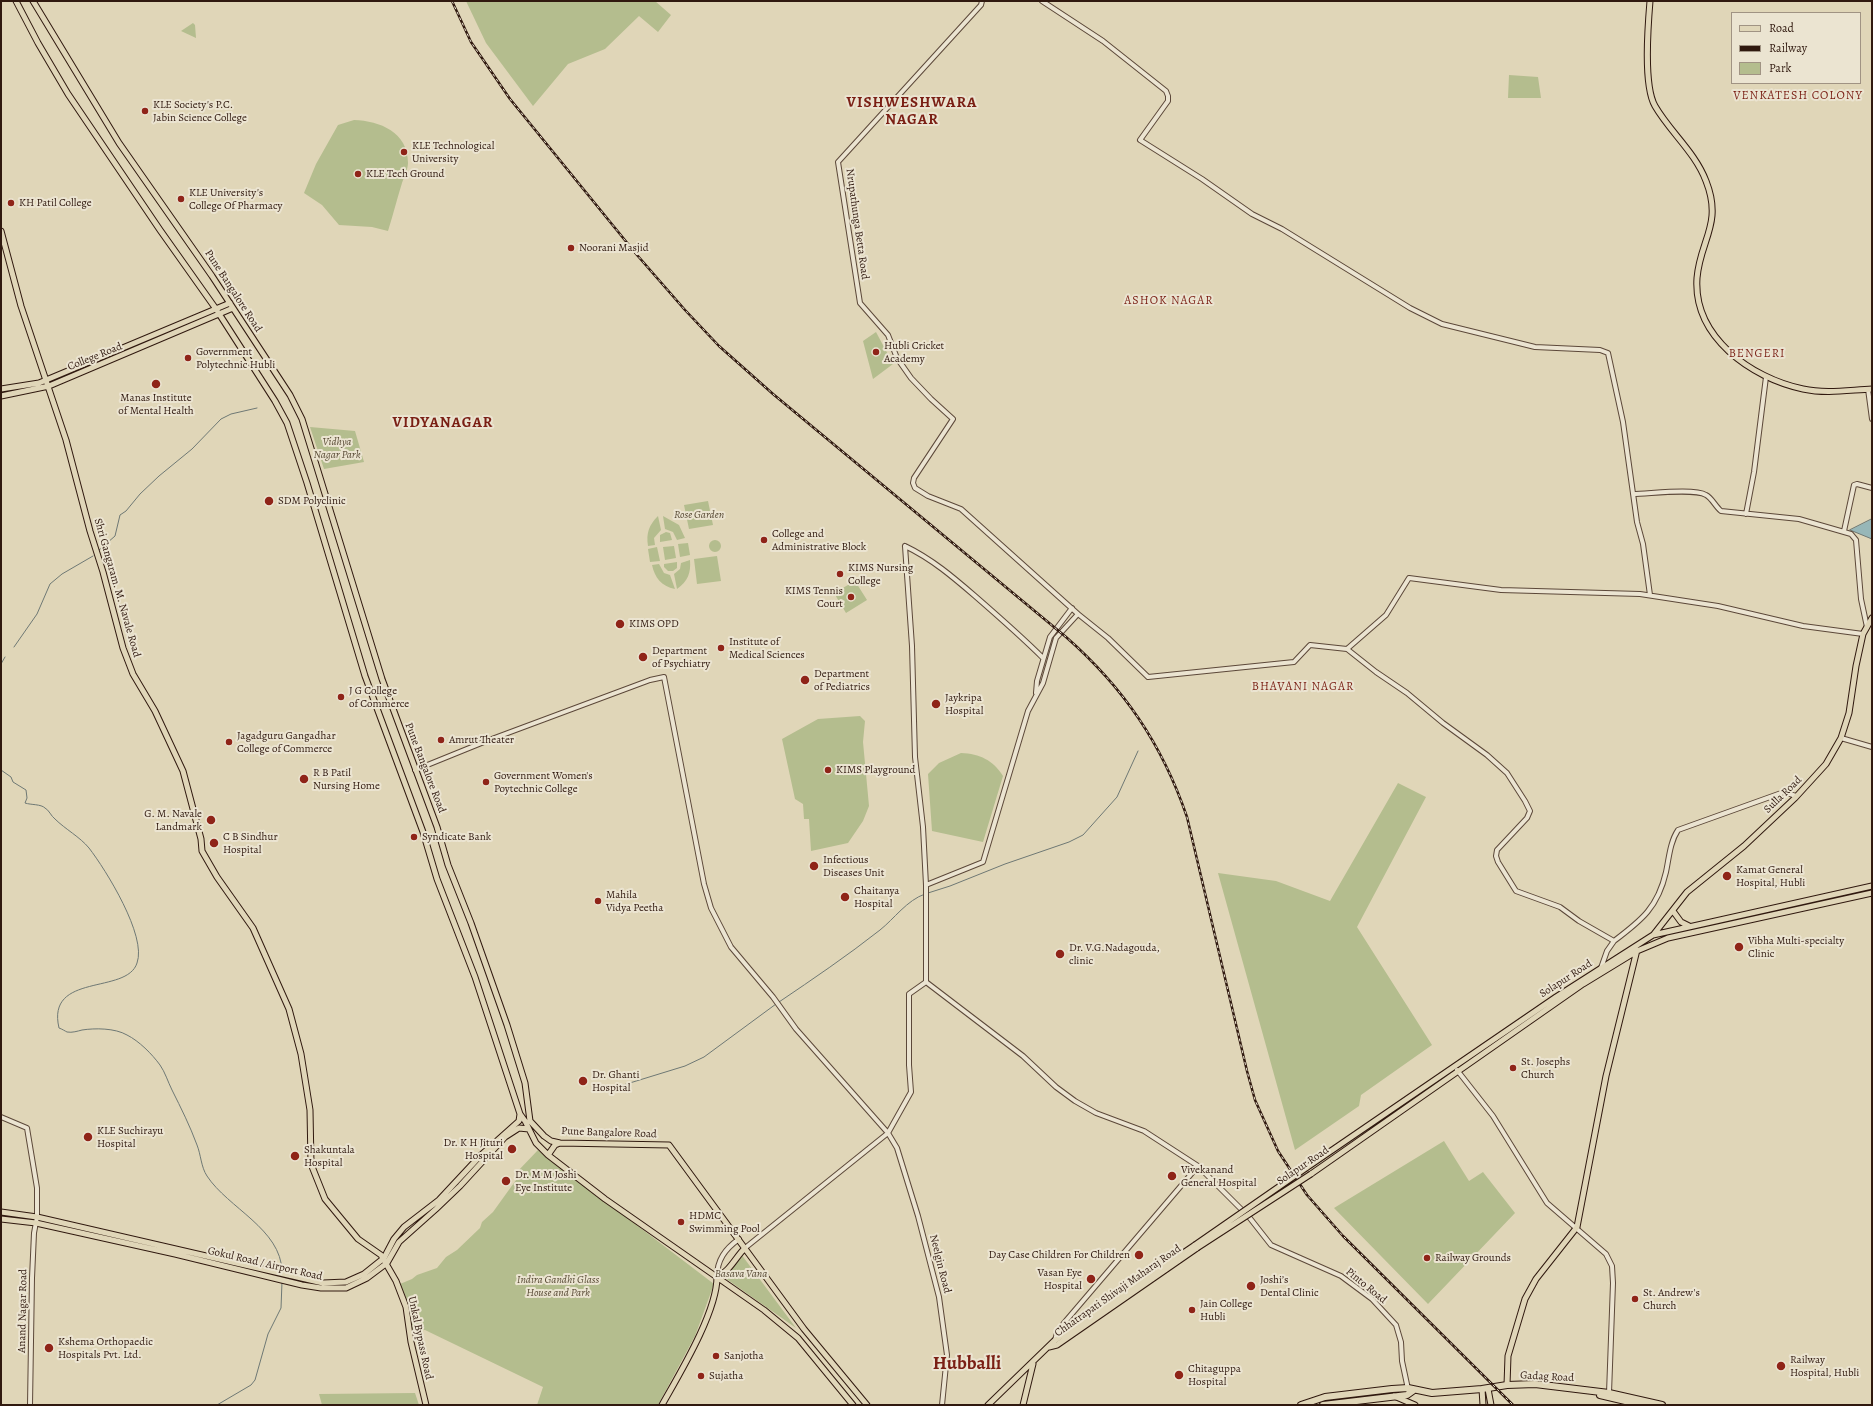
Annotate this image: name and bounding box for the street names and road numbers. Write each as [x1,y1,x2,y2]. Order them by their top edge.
street label: Nrupathunga Betta Road [843,168,871,280]
street label: Pune Bangalore Road [201,247,265,335]
street label: College Road [66,340,124,374]
street label: Shri Gangaram. M. Navale Road [91,517,143,659]
street label: Pune Bangalore Road [402,721,448,815]
street label: Sulla Road [1761,774,1805,816]
street label: Solapur Road [1537,957,1595,1001]
street label: Pune Bangalore Road [561,1125,657,1141]
street label: Solapur Road [1274,1144,1332,1188]
street label: Neelgin Road [926,1233,954,1295]
street label: Chhatrapati Shivaji Maharaj Road [1052,1242,1184,1340]
street label: Gokul Road / Airport Road [206,1244,324,1284]
street label: Pinto Road [1343,1265,1389,1307]
street label: Anand Nagar Road [16,1269,30,1353]
street label: Unkal Bypass Road [405,1295,435,1381]
street label: Gadag Road [1520,1369,1574,1385]

